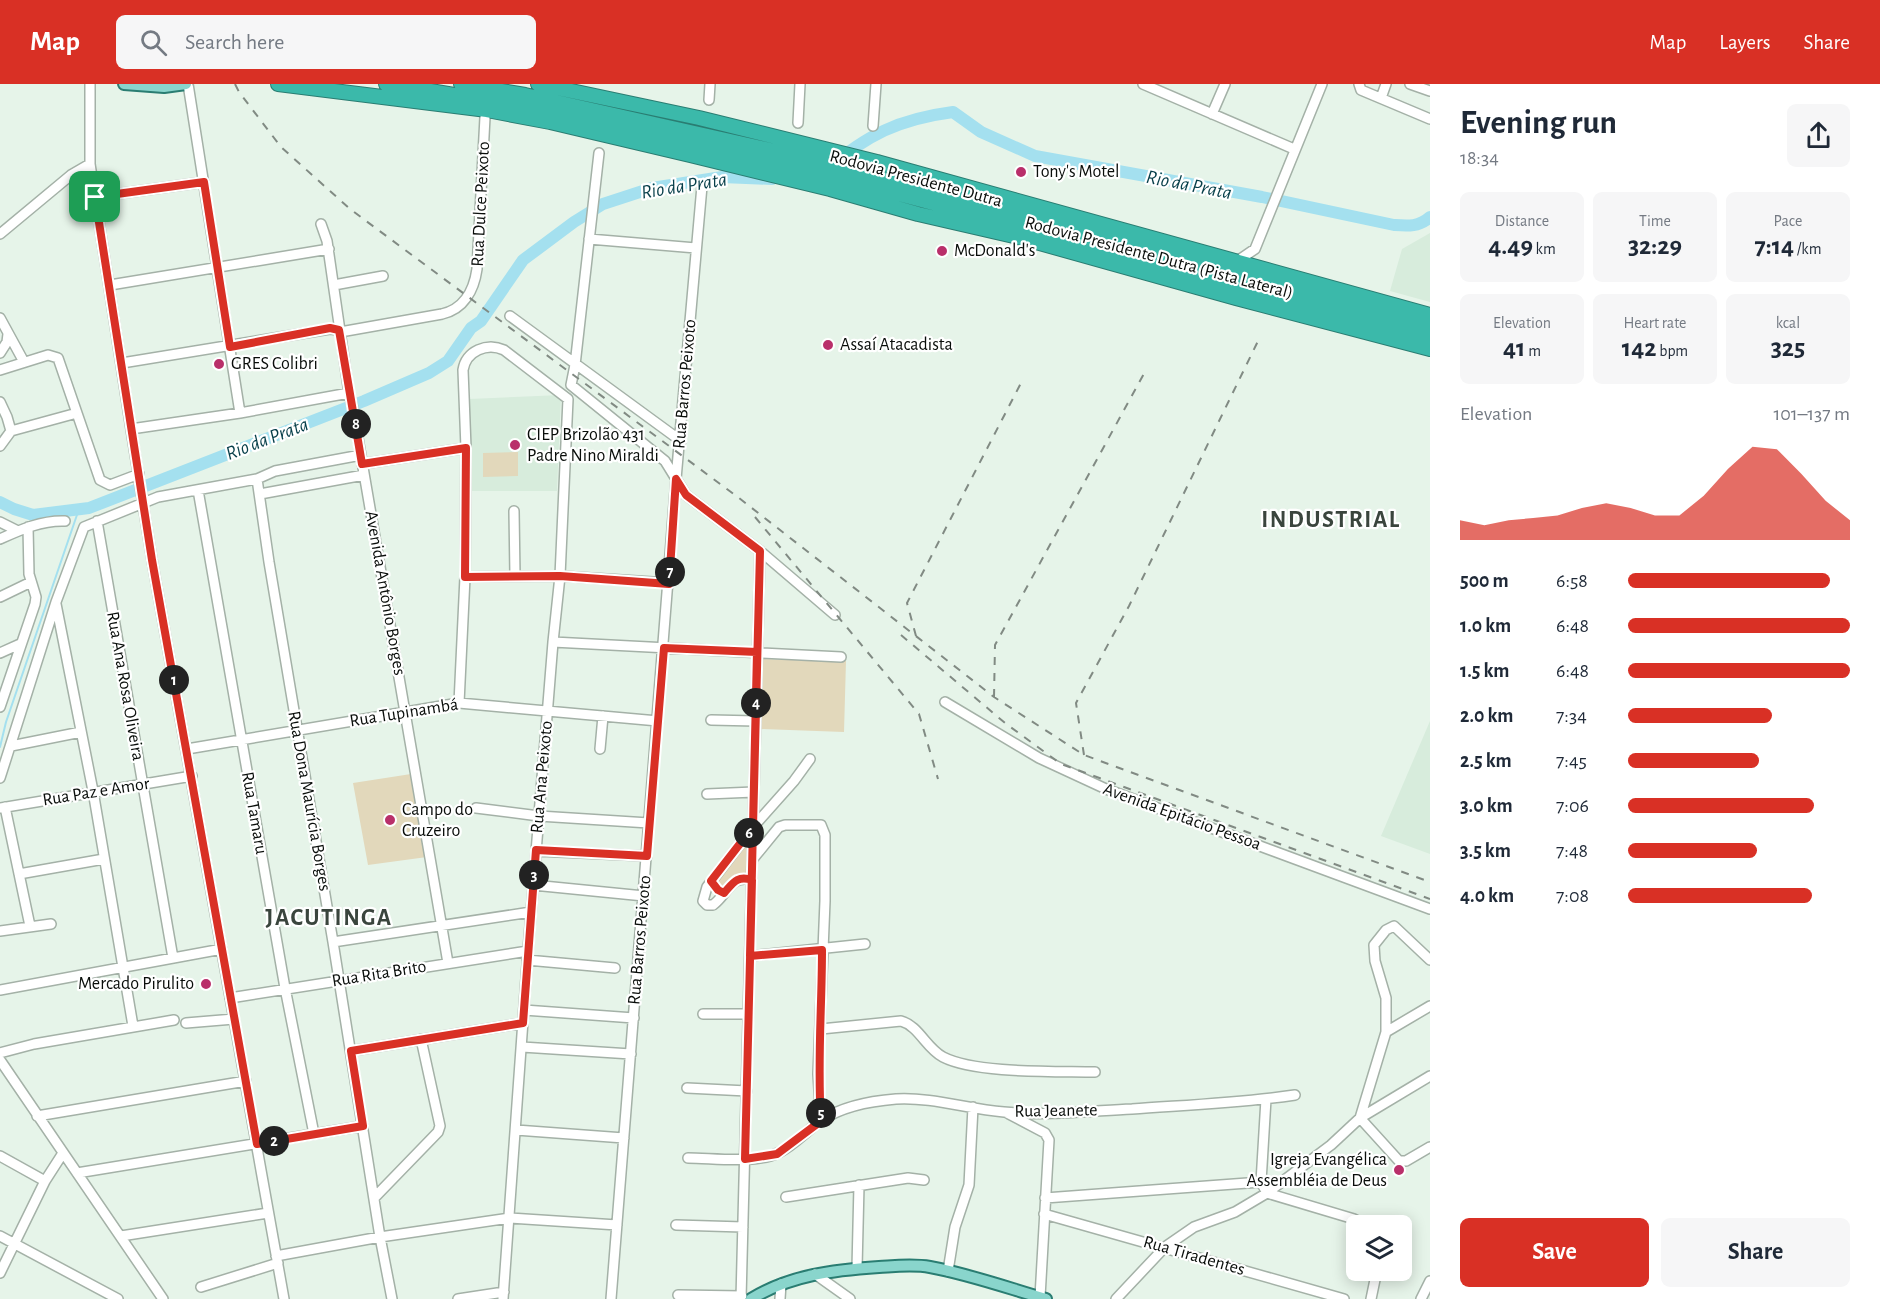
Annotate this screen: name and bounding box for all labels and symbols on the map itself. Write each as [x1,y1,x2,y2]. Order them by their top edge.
street label: Rua Dulce Peixoto [469,141,493,267]
street label: Rodovia Presidente Dutra [828,147,1004,211]
place label: Tony's Motel [1033,163,1119,181]
marker: Tony's Motel [1014,165,1028,179]
water label: Rio da Prata [1145,167,1233,203]
water label: Rio da Prata [640,169,728,203]
pin [69,171,120,222]
street label: Rodovia Presidente Dutra (Pista Lateral) [1023,213,1295,303]
place label: McDonald's [954,242,1036,260]
marker: McDonald's [935,244,949,258]
street label: Rua Barros Peixoto [670,318,700,450]
place label: Assaí Atacadista [840,336,953,354]
marker: Assaí Atacadista [821,338,835,352]
place label: GRES Colibri [231,355,318,373]
marker: GRES Colibri [212,357,226,371]
pin: 8 [341,409,371,439]
water label: Rio da Prata [223,414,311,464]
place label: CIEP Brizolão 431 Padre Nino Miraldi [527,426,659,465]
marker: CIEP Brizolão 431 Padre Nino Miraldi [508,438,522,452]
district label: INDUSTRIAL [1261,508,1401,532]
street label: Avenida Antônio Borges [362,509,408,677]
pin: 7 [655,557,685,587]
street label: Rua Ana Rosa Oliveira [103,610,147,762]
pin: 1 [159,665,189,695]
pin: 4 [741,688,771,718]
street label: Rua Tupinambá [348,696,460,730]
street label: Rua Dona Maurícia Borges [284,709,334,893]
street label: Rua Ana Peixoto [528,720,556,834]
street label: Rua Tamaru [238,770,270,856]
street label: Rua Paz e Amor [41,775,151,809]
street label: Avenida Epitácio Pessoa [1101,780,1263,854]
place label: Campo do Cruzeiro [402,801,473,840]
marker: Campo do Cruzeiro [383,813,397,827]
pin: 6 [734,818,764,848]
pin: 3 [519,860,549,890]
street label: Rua Barros Peixoto [625,874,655,1006]
district label: JACUTINGA [265,906,393,930]
street label: Rua Rita Brito [330,958,428,990]
place label: Mercado Pirulito [78,975,194,993]
marker: Mercado Pirulito [199,977,213,991]
pin: 5 [806,1098,836,1128]
street label: Rua Jeanete [1014,1101,1098,1121]
pin: 2 [259,1126,289,1156]
place label: Igreja Evangélica Assembléia de Deus [1247,1151,1387,1190]
marker: Igreja Evangélica Assembléia de Deus [1392,1163,1406,1177]
street label: Rua Tiradentes [1141,1233,1247,1279]

